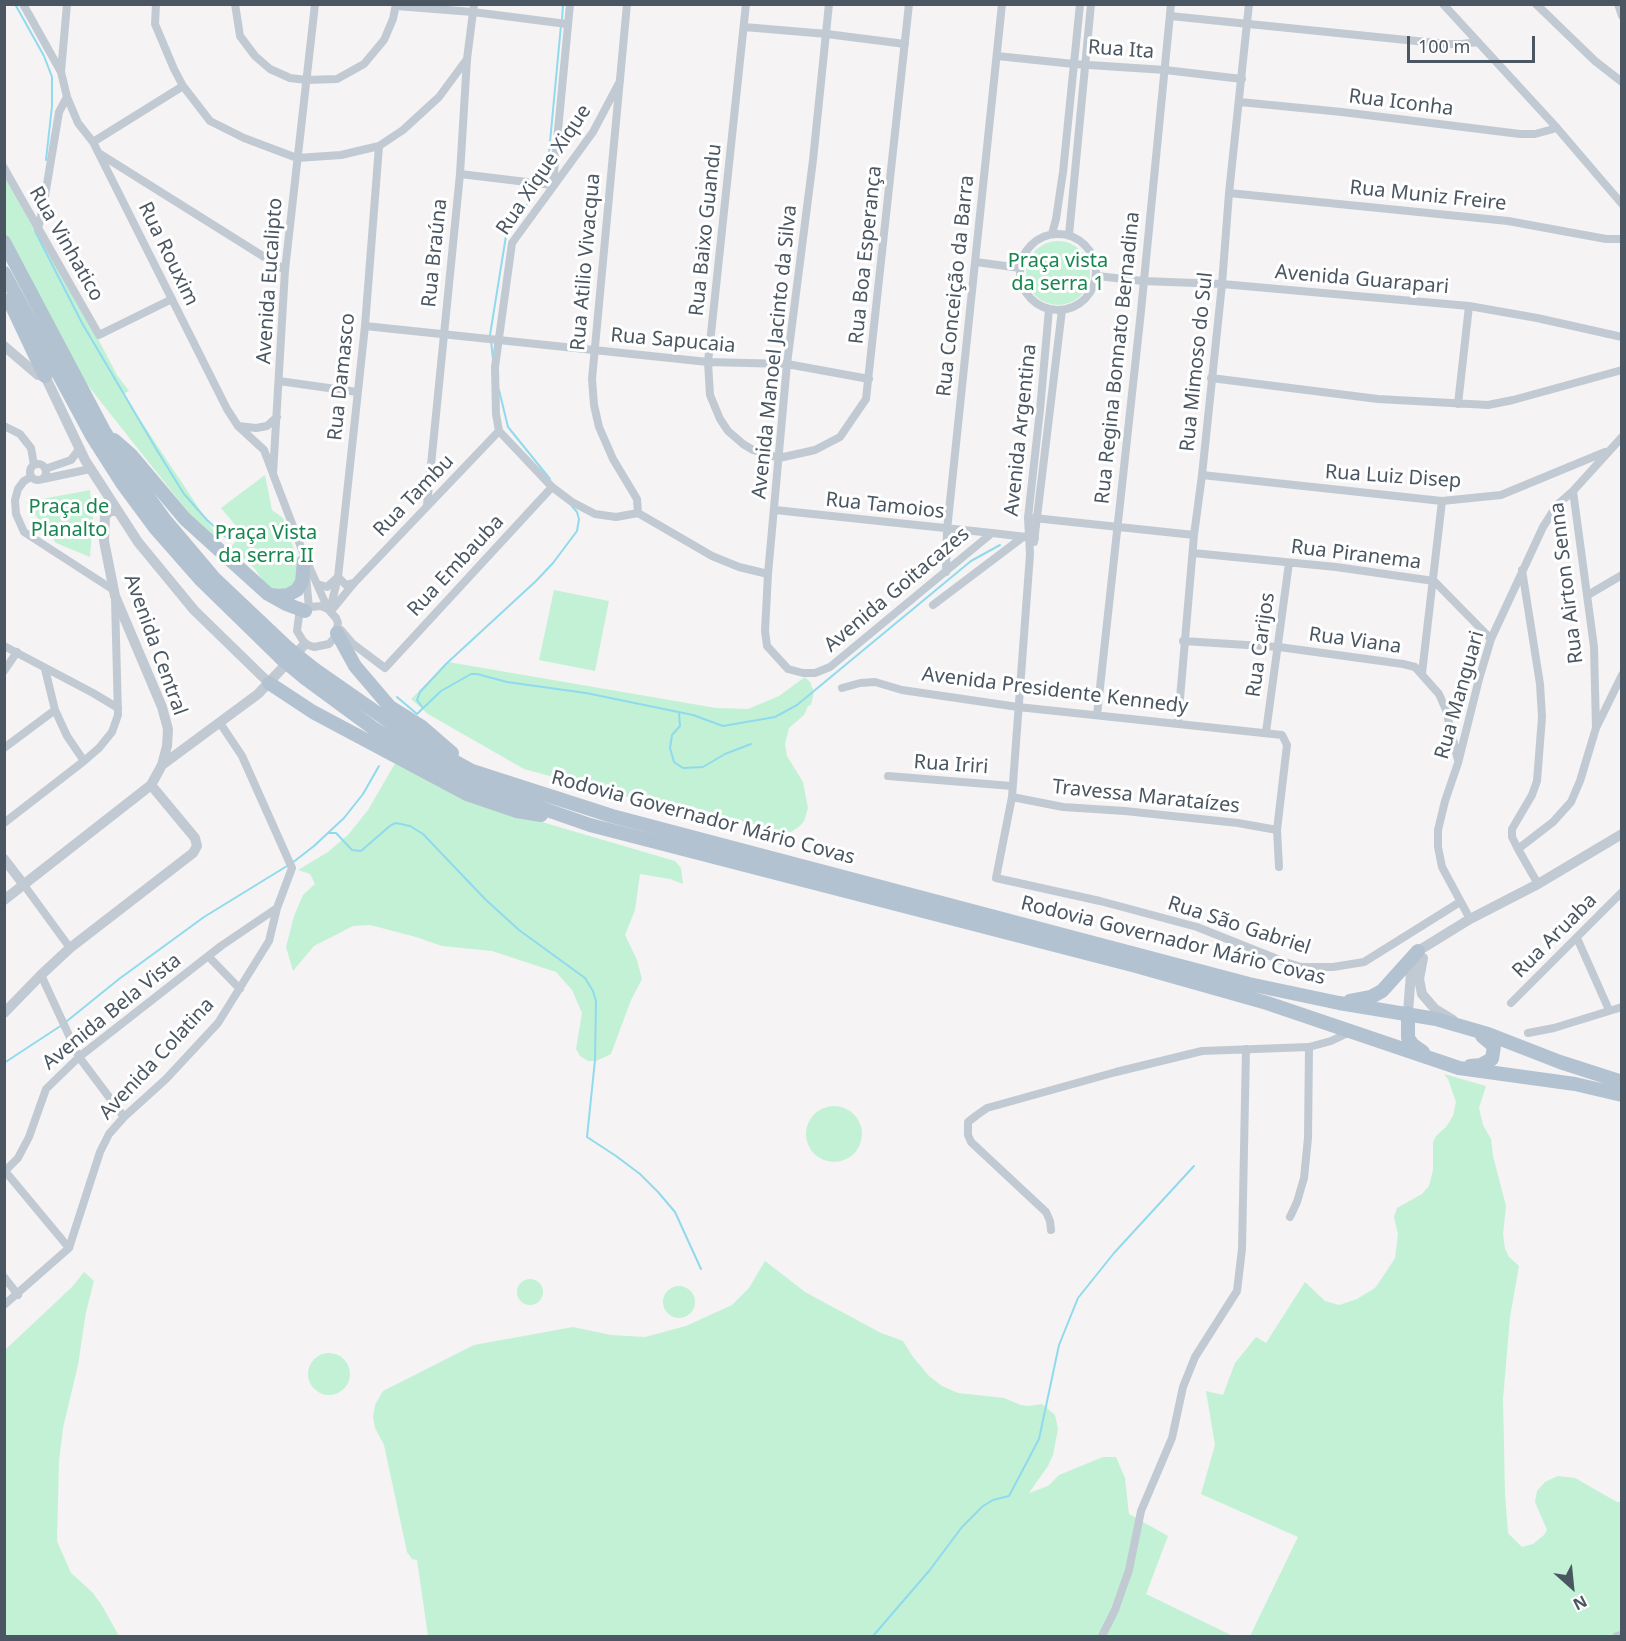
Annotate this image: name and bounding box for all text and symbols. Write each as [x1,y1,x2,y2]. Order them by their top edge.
scale bar [1410,24,1538,62]
text: 100 m [1418,34,1470,58]
street label: Rua Ita [1087,36,1155,64]
street label: Rua Iconha [1347,85,1455,121]
street label: Rua Xique Xique [492,100,596,240]
street label: Rua Baixo Guandu [685,143,727,317]
street label: Rua Boa Esperança [845,165,887,345]
street label: Rua Atilio Vivacqua [566,172,606,352]
street label: Rua Conceição da Barra [932,174,980,398]
street label: Rua Muniz Freire [1348,176,1508,216]
street label: Rua Vinhatico [24,182,108,306]
street label: Avenida Eucalipto [252,197,288,365]
street label: Rua Braúna [417,197,453,309]
street label: Rua Rouxim [133,198,203,310]
street label: Avenida Manoel Jacinto da Silva [748,204,802,500]
street label: Rua Regina Bonnato Bernadina [1091,211,1145,505]
park label: Praça vista da serra 1 [1008,249,1108,296]
street label: Avenida Guarapari [1274,260,1450,300]
street label: Rua Mimoso do Sul [1176,271,1218,453]
street label: Rua Damasco [323,312,361,442]
street label: Rua Sapucaia [610,324,736,358]
street label: Avenida Argentina [1000,343,1042,517]
street label: Rua Tambu [369,450,459,542]
street label: Rua Luiz Disep [1324,460,1462,494]
street label: Rua Tamoios [824,488,946,524]
park label: Praça de Planalto [29,495,109,542]
street label: Rua Airton Senna [1545,501,1589,665]
street label: Rua Embauba [403,510,509,622]
park label: Praça Vista da serra II [215,521,317,568]
street label: Avenida Goitacazes [820,522,974,658]
street label: Rua Piranema [1289,535,1423,575]
street label: Avenida Central [118,571,192,719]
street label: Rua Carijos [1242,591,1280,699]
street label: Rua Viana [1307,623,1403,659]
street label: Rua Manguari [1430,628,1490,762]
street label: Avenida Presidente Kennedy [920,663,1190,719]
street label: Rua Iriri [913,750,989,780]
street label: Rodovia Governador Mário Covas [549,766,857,870]
street label: Travessa Marataízes [1051,775,1241,819]
street label: Rua Aruaba [1508,889,1602,983]
street label: Rodovia Governador Mário Covas [1018,891,1328,991]
street label: Rua São Gabriel [1165,892,1313,960]
street label: Avenida Bela Vista [38,949,186,1075]
street label: Avenida Colatina [95,993,219,1125]
north arrow [1542,1557,1602,1617]
text: N [1569,1590,1591,1616]

